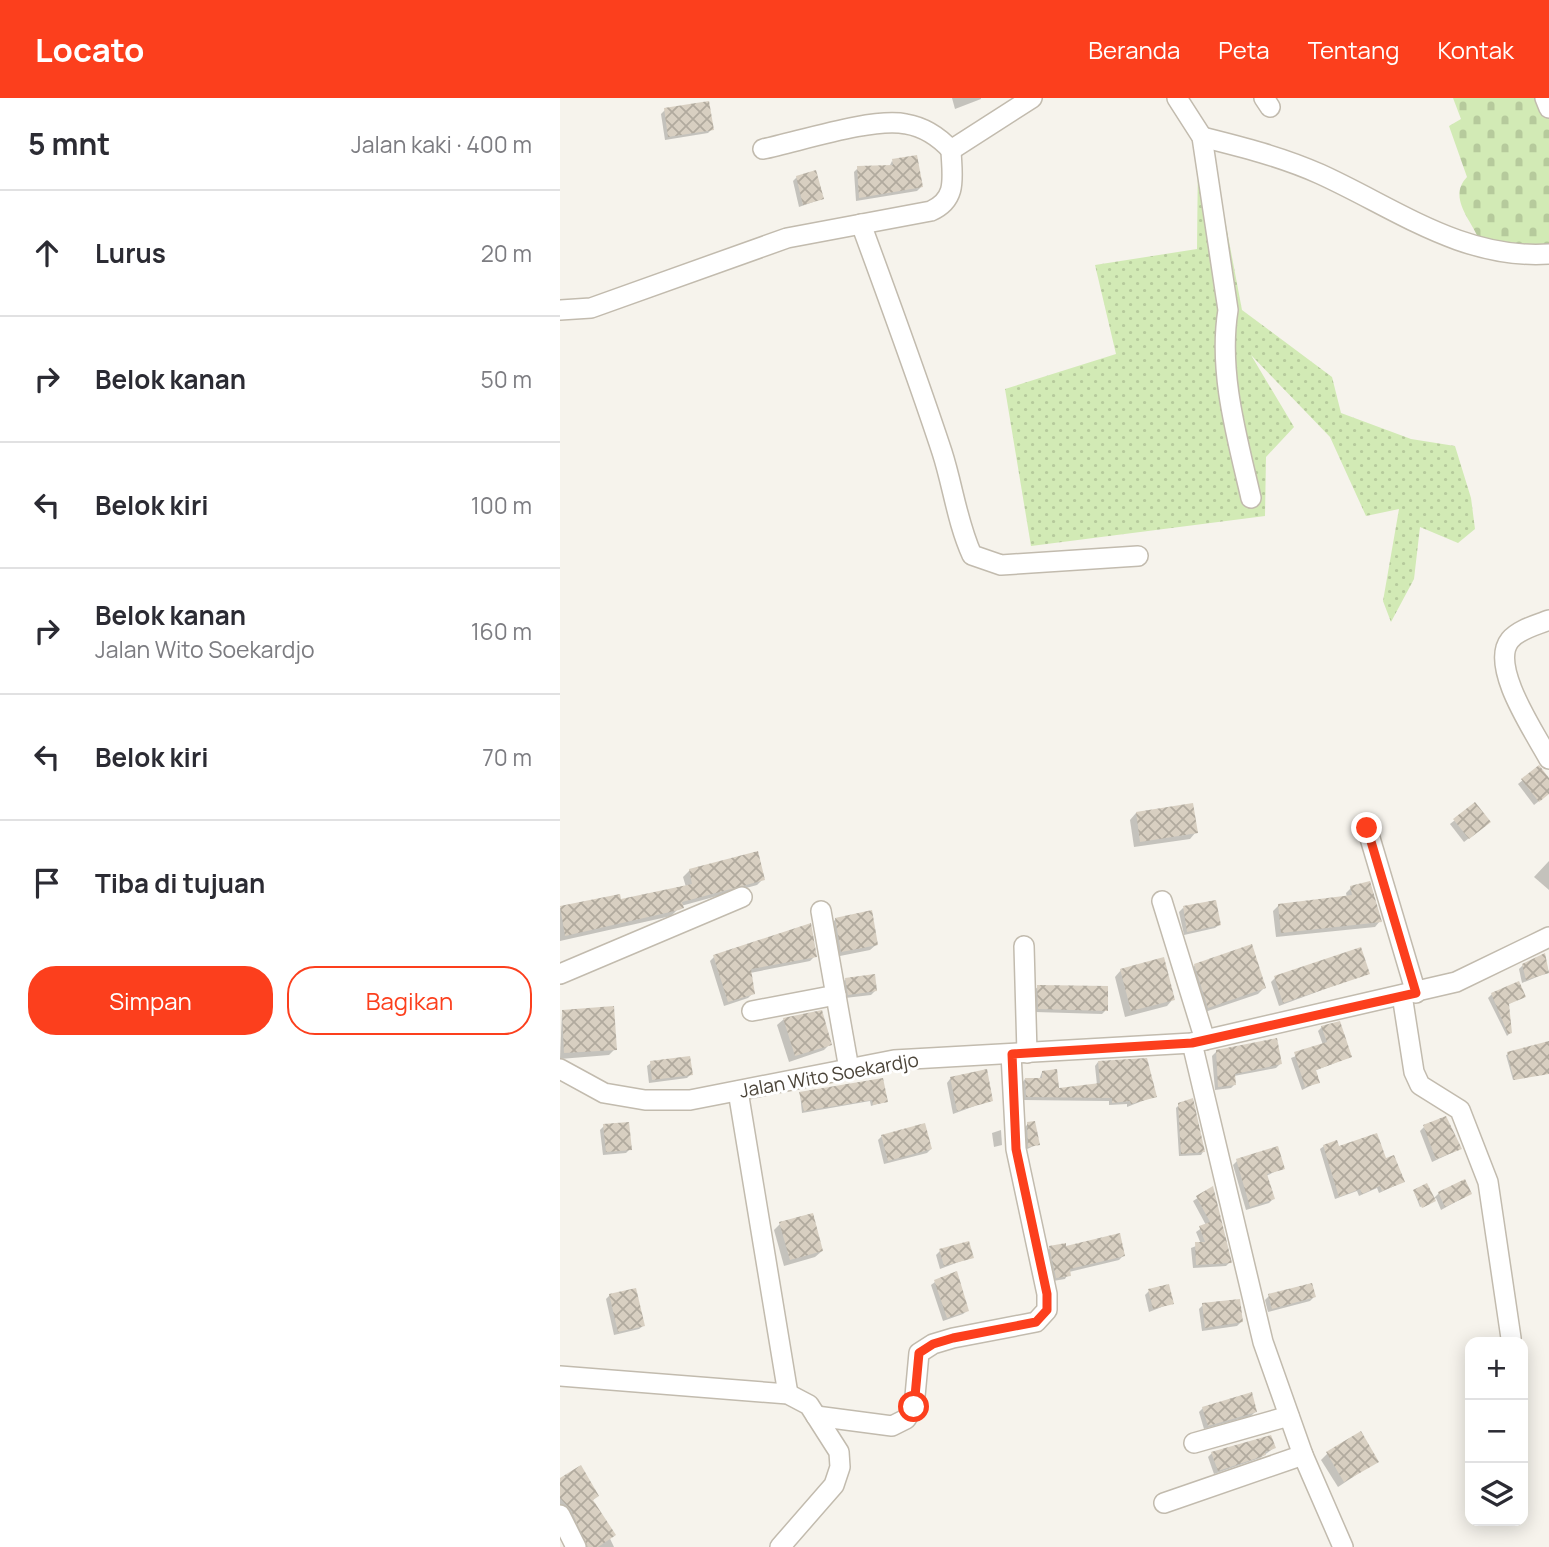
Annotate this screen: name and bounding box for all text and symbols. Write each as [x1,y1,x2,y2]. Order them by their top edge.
text: Locato [35,27,145,72]
text: Beranda [1088,33,1180,66]
text: Peta [1218,33,1270,66]
text: Tentang [1308,33,1399,66]
text: Kontak [1437,33,1514,66]
text: 5 mnt [28,123,110,164]
text: Jalan kaki · 400 m [351,128,532,160]
icon: ahead [28,234,66,272]
text: Lurus [95,235,166,271]
text: 20 m [481,237,532,269]
icon: right [28,360,66,398]
text: Belok kanan [95,361,246,397]
text: 50 m [481,363,532,395]
icon: left [28,486,66,524]
text: Belok kiri [95,487,209,523]
text: 100 m [471,489,532,521]
text: Belok kanan [95,597,246,633]
icon: right [28,612,66,650]
text: 160 m [471,615,532,647]
text: Jalan Wito Soekardjo [95,633,315,665]
icon: left [28,738,66,776]
text: Belok kiri [95,739,209,775]
text: 70 m [482,741,532,773]
route end [1351,812,1382,843]
icon: arrive [28,864,66,902]
text: Tiba di tujuan [95,865,265,901]
button: Simpan [28,966,273,1035]
button: Bagikan [287,966,532,1035]
street label: Jalan Wito Soekardjo [737,1046,921,1104]
map controls [1465,1337,1528,1526]
button: + [1465,1337,1528,1400]
route start [898,1391,929,1422]
button: − [1465,1400,1528,1463]
button: layers [1465,1463,1528,1526]

